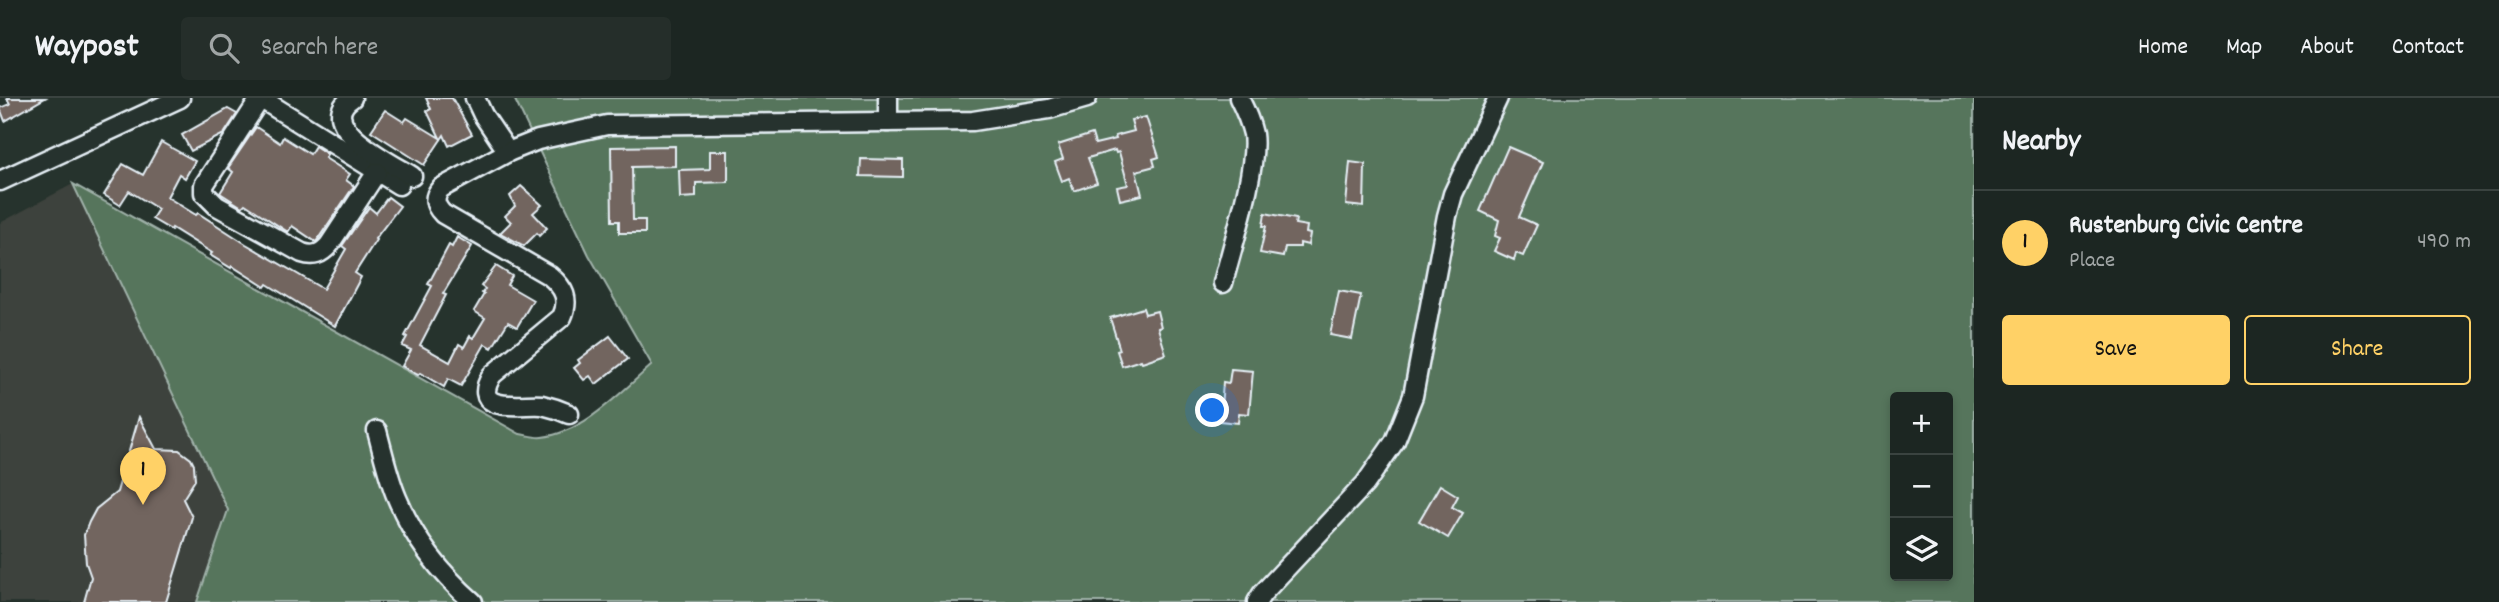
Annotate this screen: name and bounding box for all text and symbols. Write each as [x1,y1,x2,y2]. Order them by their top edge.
search box [181,17,671,80]
text: Waypost [35,25,139,72]
icon: search [205,29,243,67]
text: Search here [261,30,378,67]
text: Home [2138,31,2188,65]
text: Map [2226,31,2262,65]
text: About [2300,31,2354,65]
text: Contact [2392,31,2464,65]
text: Nearby [2002,122,2080,165]
text: Rustenburg Civic Centre [2069,208,2303,245]
text: 1 [2022,226,2028,259]
text: 490 m [2417,226,2471,259]
text: Place [2069,245,2115,278]
button: Save [2002,315,2230,385]
button: Share [2244,315,2471,385]
map controls [1890,392,1953,581]
button: + [1890,392,1953,455]
your location [1195,393,1229,427]
pin: 1 [120,447,166,505]
button: − [1890,455,1953,518]
button: layers [1890,518,1953,581]

